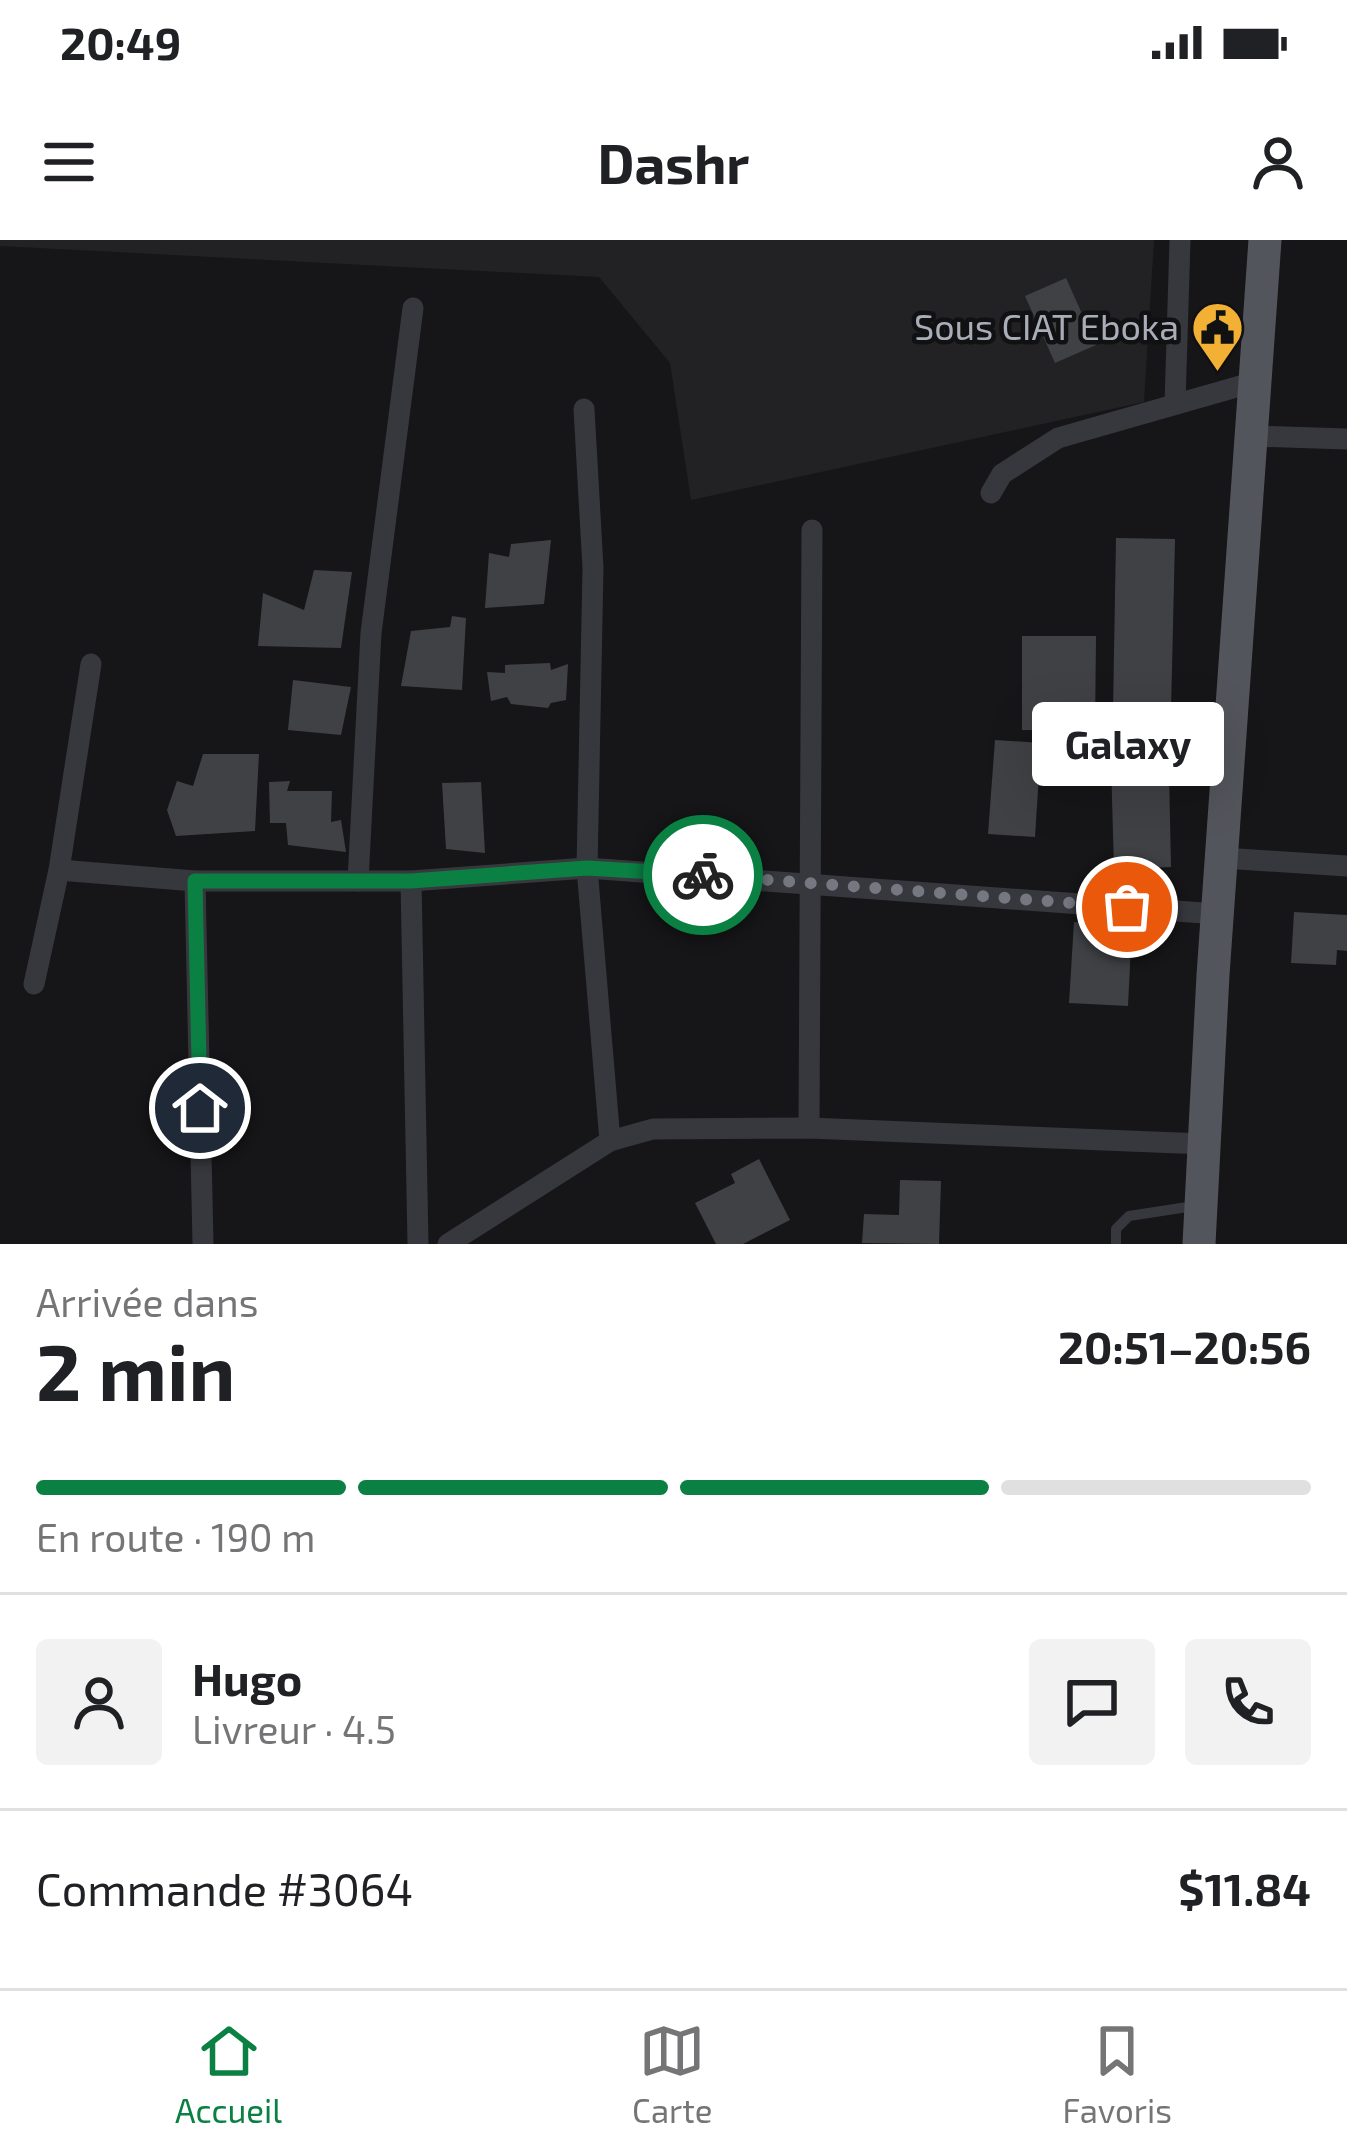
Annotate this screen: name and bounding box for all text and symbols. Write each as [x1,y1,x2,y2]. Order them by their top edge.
text: 20:49 [60,15,181,69]
icon: menu [36,129,102,195]
icon: person [1245,129,1311,195]
text: Dashr [598,130,749,195]
public building icon: Sous CIAT Eboka [1190,299,1246,373]
place label: Sous CIAT Eboka [914,304,1179,347]
callout: Galaxy [1031,703,1223,787]
text: Galaxy [1065,720,1191,767]
courier [643,815,763,935]
icon: bike [670,842,736,908]
pin [1076,856,1178,958]
icon: bag [1094,874,1160,940]
pin [149,1057,251,1159]
icon: home [167,1075,233,1141]
text: Arrivée dans [36,1278,258,1325]
text: 20:51–20:56 [1058,1319,1311,1373]
text: 2 min [36,1323,235,1417]
text: En route · 190 m [36,1513,315,1560]
button: person [36,1639,162,1765]
button: chat [1029,1639,1155,1765]
button: phone [1185,1639,1311,1765]
text: Hugo [192,1651,302,1705]
text: Livreur · 4.5 [192,1705,396,1752]
text: Commande #3064 [36,1861,413,1915]
text: $11.84 [1178,1861,1311,1915]
tab: Accueil [175,2018,282,2130]
tab: Carte [632,2018,713,2130]
tab: Favoris [1063,2018,1172,2130]

